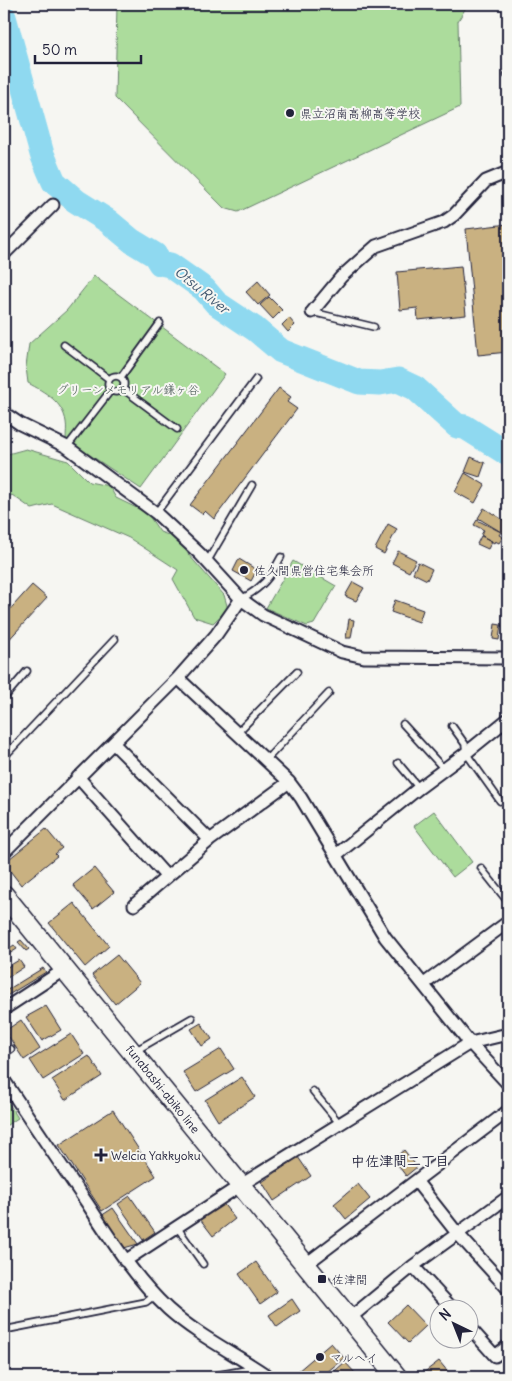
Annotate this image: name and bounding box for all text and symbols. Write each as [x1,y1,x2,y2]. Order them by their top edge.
scale bar [35,32,141,64]
text: 50 m [42,40,77,59]
place label: 県立沼南高柳高等学校 [300,106,420,121]
marker: 県立沼南高柳高等学校 [284,107,296,119]
water label: Otsu River [171,262,235,319]
park label: グリーンメモリアル鎌ヶ谷 [57,382,199,397]
place label: 佐久間県営住宅集会所 [254,563,374,578]
marker: 佐久間県営住宅集会所 [238,564,250,576]
street label: funabashi-abiko line [123,1042,203,1136]
place label: Welcia Yakkyoku [111,1148,201,1163]
marker: Welcia Yakkyoku [95,1149,107,1161]
district label: 中佐津間二丁目 [351,1152,449,1170]
place label: 佐津間 [332,1272,368,1287]
marker: 佐津間 [316,1273,328,1285]
north arrow [430,1298,480,1348]
text: N [435,1305,455,1324]
place label: マルヘイ [330,1350,378,1365]
marker: マルヘイ [314,1351,326,1363]

